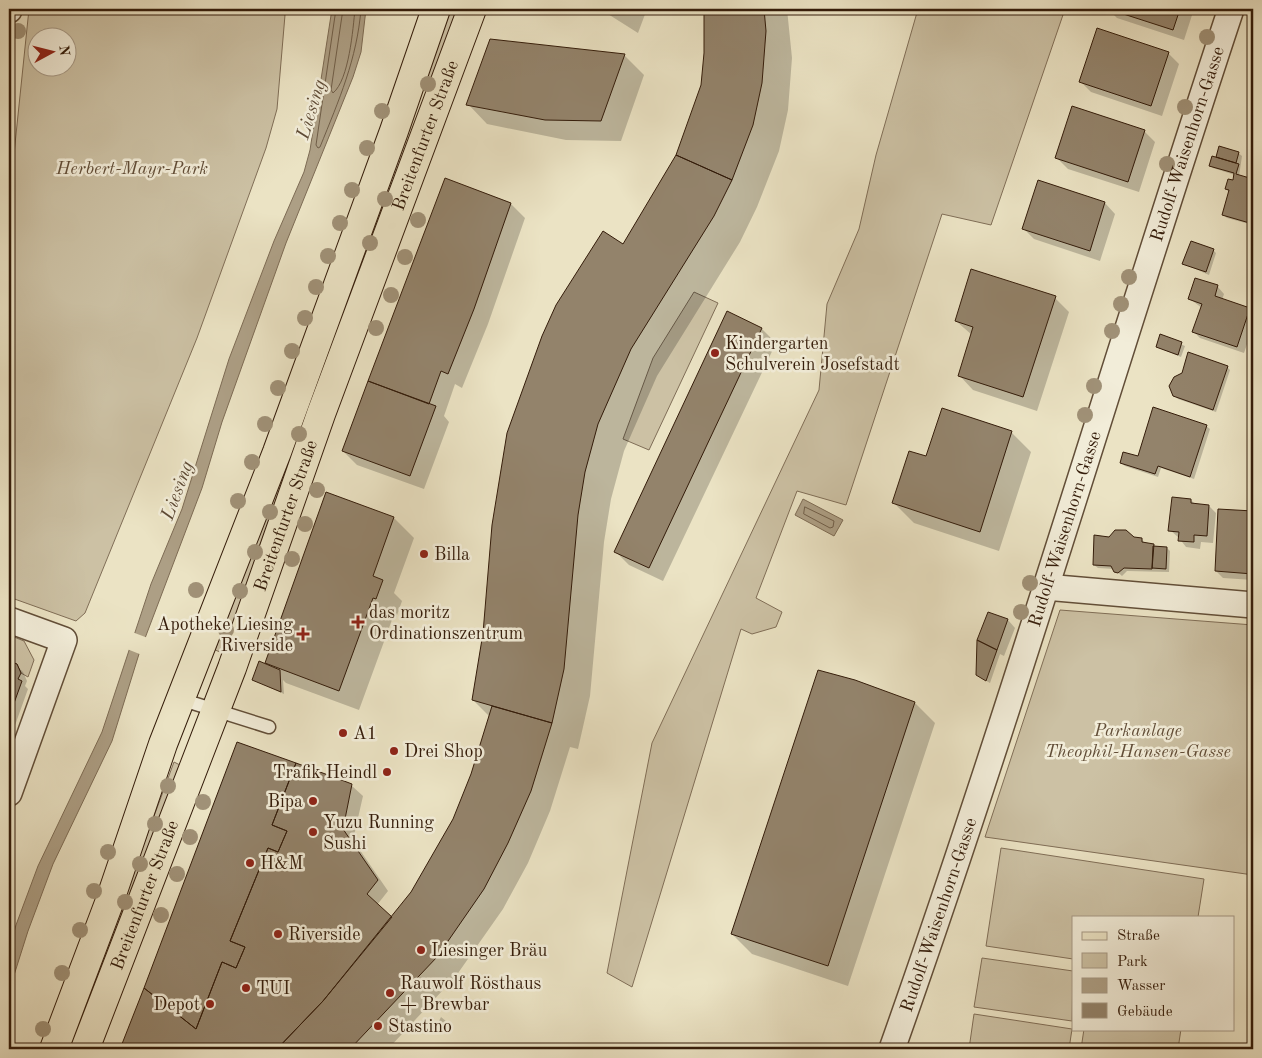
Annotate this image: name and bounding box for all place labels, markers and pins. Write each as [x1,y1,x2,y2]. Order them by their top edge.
place label: Kindergarten Schulverein Josefstadt [725,335,900,374]
marker: Kindergarten Schulverein Josefstadt [709,347,721,359]
place label: Billa [434,546,470,564]
marker: Billa [418,548,430,560]
place label: das moritz Ordinationszentrum [369,604,523,643]
marker: das moritz Ordinationszentrum [351,615,365,629]
place label: Apotheke Liesing Riverside [157,616,293,655]
marker: Apotheke Liesing Riverside [297,628,309,640]
place label: A1 [353,725,377,743]
marker: A1 [337,727,349,739]
place label: Drei Shop [404,743,483,761]
marker: Drei Shop [388,745,400,757]
place label: Trafik Heindl [273,764,377,782]
marker: Trafik Heindl [381,766,393,778]
place label: Bipa [268,793,303,811]
marker: Bipa [307,795,319,807]
place label: Yuzu Running Sushi [323,814,434,853]
marker: Yuzu Running Sushi [307,826,319,838]
place label: H&M [260,855,303,873]
marker: H&M [244,857,256,869]
place label: Riverside [288,926,360,944]
marker: Riverside [272,928,284,940]
place label: Liesinger Bräu [431,942,548,960]
marker: Liesinger Bräu [415,944,427,956]
place label: Rauwolf Rösthaus + Brewbar [400,975,541,1014]
place label: TUI [256,980,290,998]
marker: TUI [240,982,252,994]
marker: Rauwolf Rösthaus + Brewbar [384,987,396,999]
place label: Depot [153,996,200,1014]
marker: Depot [204,998,216,1010]
place label: Stastino [388,1018,452,1036]
marker: Stastino [372,1020,384,1032]

